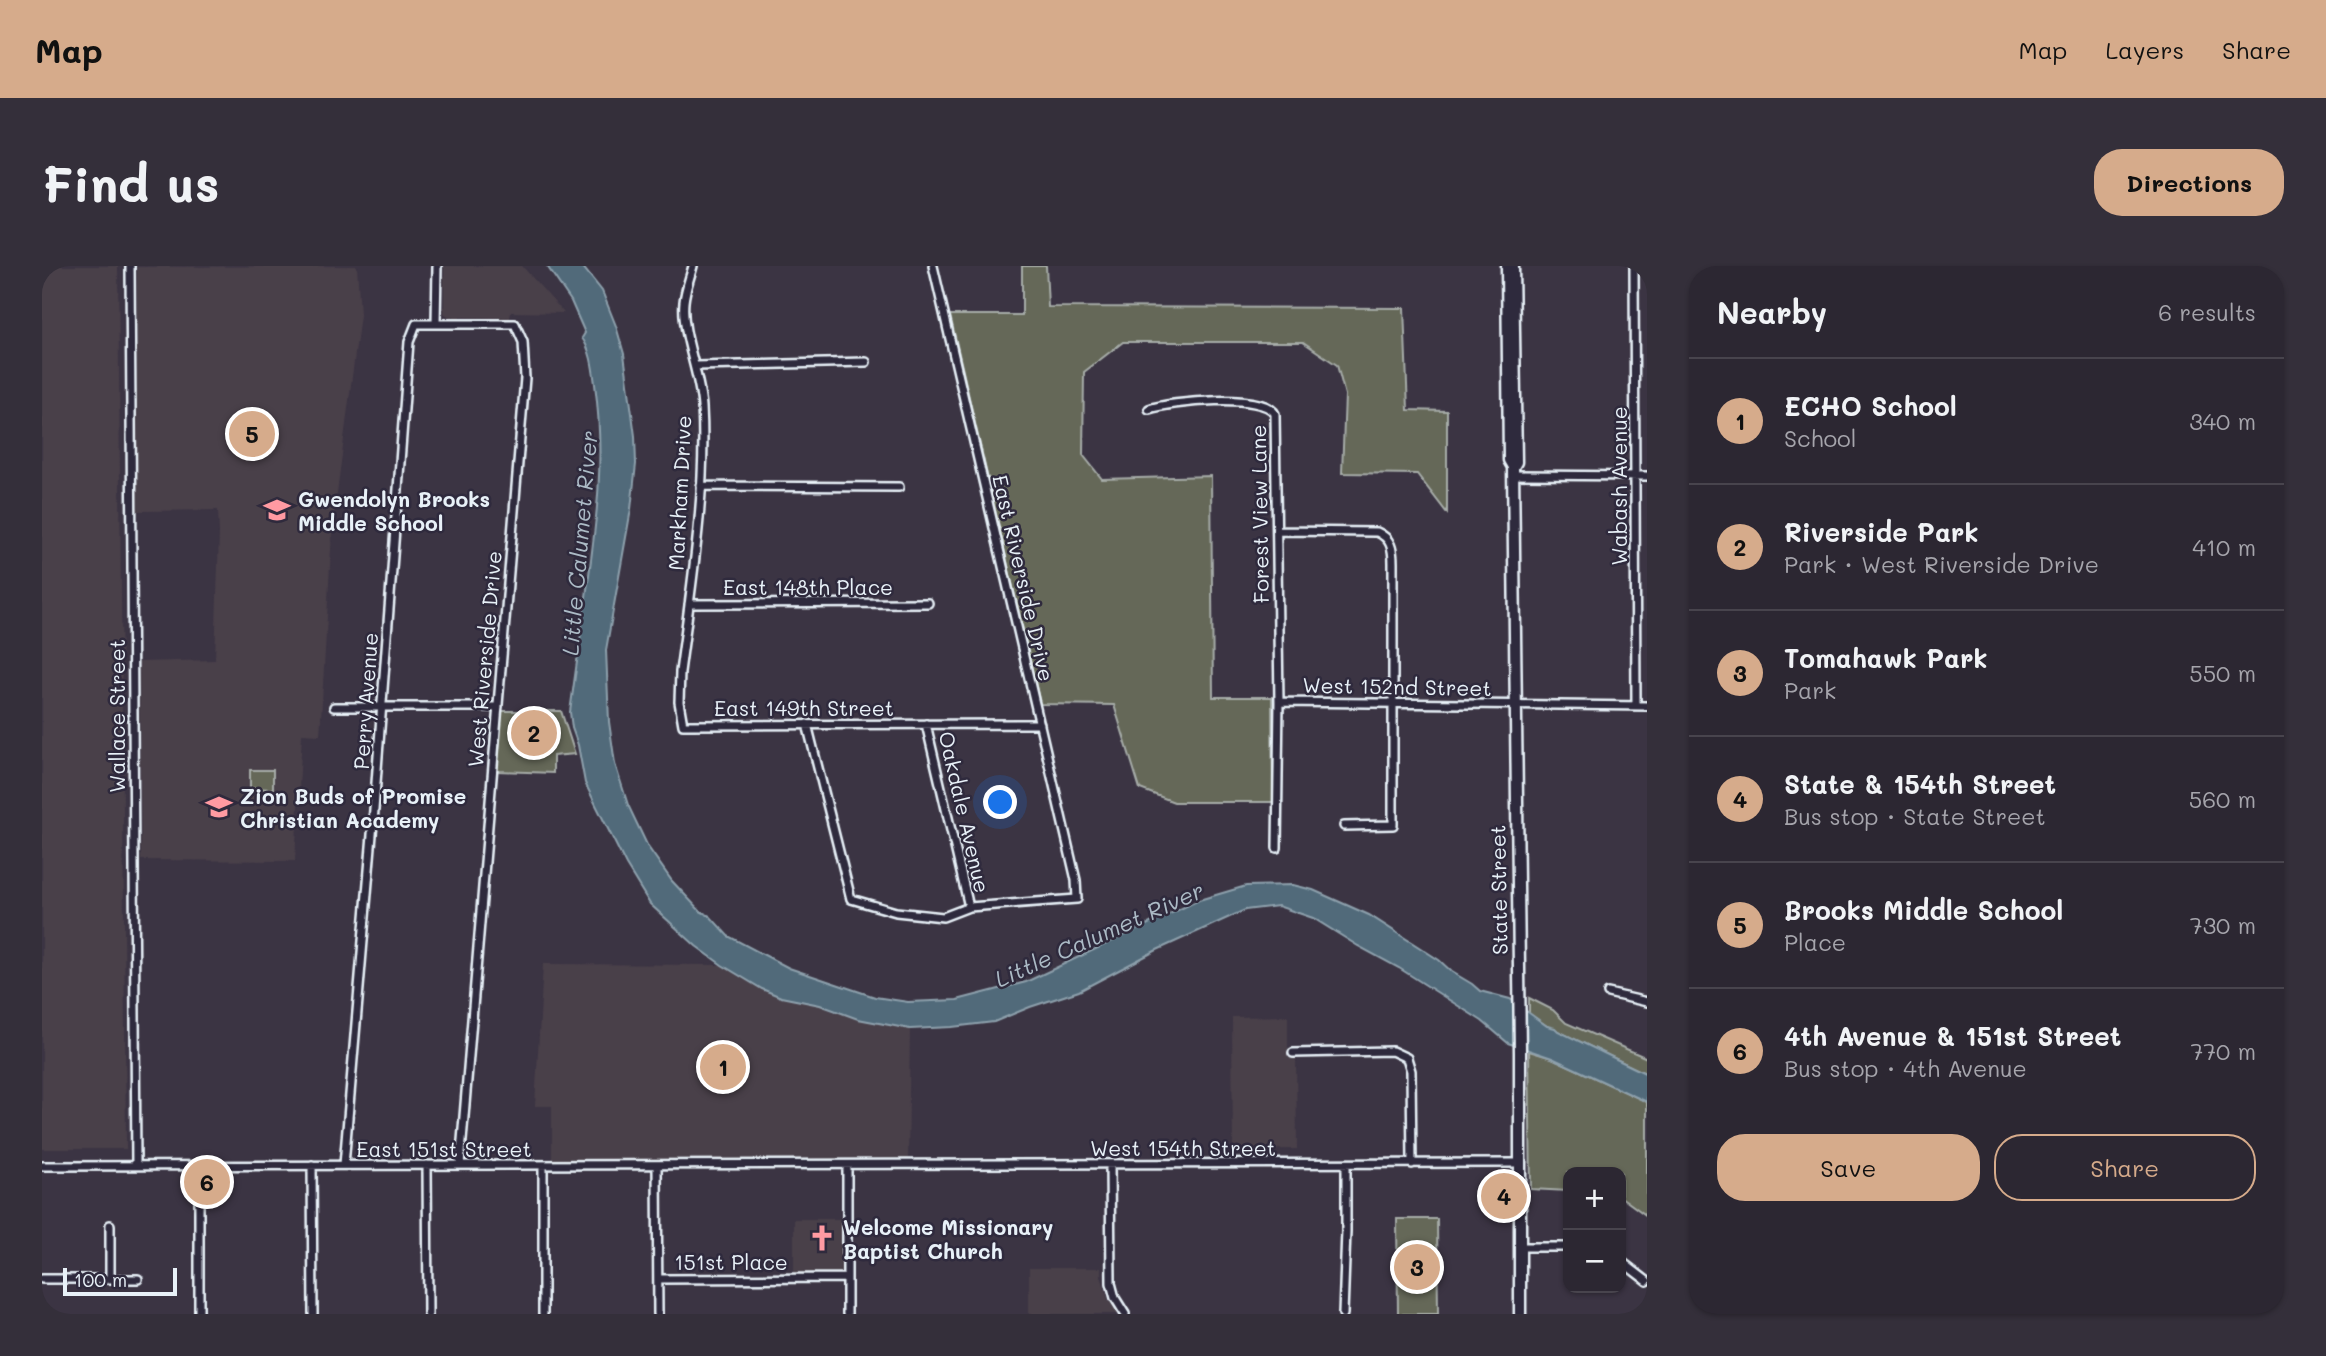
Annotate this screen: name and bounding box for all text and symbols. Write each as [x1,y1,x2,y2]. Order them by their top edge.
text: Map [35,28,103,71]
text: Map [2019,34,2067,65]
text: Layers [2105,34,2184,65]
text: Share [2222,34,2291,65]
button: Directions [2094,149,2284,216]
text: Find us [42,151,220,214]
text: Nearby [1717,292,1827,332]
text: 6 results [2158,297,2256,327]
text: ECHO School [1784,389,1957,423]
street label: Wabash Avenue [1605,406,1632,566]
text: 1 [1735,406,1745,436]
text: 340 m [2189,406,2256,436]
pin: 5 [229,408,275,460]
street label: Markham Drive [661,415,697,571]
text: School [1784,423,1857,453]
street label: Forest View Lane [1244,424,1274,604]
water label: Little Calumet River [554,429,604,657]
street label: East Riverside Drive [987,472,1061,684]
place label: Gwendolyn Brooks Middle School [298,485,490,536]
school or university icon: Gwendolyn Brooks Middle School [262,495,292,525]
text: Riverside Park [1784,515,1978,549]
text: 2 [1734,532,1746,562]
text: 410 m [2192,532,2256,562]
text: Park · West Riverside Drive [1784,549,2099,579]
street label: West Riverside Drive [461,550,507,768]
street label: East 148th Place [723,573,893,600]
street label: Perry Avenue [347,632,383,770]
street label: Wallace Street [103,639,130,793]
text: Tomahawk Park [1784,641,1988,675]
text: 3 [1733,658,1747,688]
text: 550 m [2189,658,2256,688]
street label: West 152nd Street [1302,671,1492,701]
text: Park [1784,675,1836,705]
street label: East 149th Street [714,694,894,721]
pin: 2 [511,707,557,759]
street label: Oakdale Avenue [933,729,997,895]
text: State & 154th Street [1784,767,2056,801]
place label: Zion Buds of Promise Christian Academy [240,782,466,834]
text: 4 [1733,784,1747,814]
text: 560 m [2189,784,2256,814]
your location [983,785,1017,819]
school or university icon: Zion Buds of Promise Christian Academy [204,792,234,822]
text: Bus stop · State Street [1784,801,2046,831]
street label: State Street [1483,825,1513,955]
water label: Little Calumet River [990,874,1208,994]
text: Brooks Middle School [1784,893,2063,927]
text: 5 [1733,910,1747,940]
text: 730 m [2190,910,2256,940]
text: Place [1784,927,1846,957]
text: 4th Avenue & 151st Street [1784,1019,2121,1053]
text: 6 [1733,1036,1747,1066]
text: 770 m [2191,1036,2256,1066]
pin: 1 [700,1041,746,1093]
text: Bus stop · 4th Avenue [1784,1053,2027,1083]
street label: West 154th Street [1090,1134,1276,1161]
button: Save [1717,1134,1980,1201]
button: Share [1994,1134,2256,1201]
street label: East 151st Street [356,1135,532,1162]
pin: 6 [184,1156,230,1208]
map controls [1563,1167,1626,1293]
button: + [1563,1167,1626,1230]
pin: 4 [1481,1170,1527,1222]
place label: Welcome Missionary Baptist Church [843,1213,1054,1264]
church icon: Welcome Missionary Baptist Church [807,1223,837,1253]
button: − [1563,1230,1626,1293]
pin: 3 [1394,1241,1440,1293]
street label: 151st Place [674,1248,788,1275]
scale bar [63,1265,177,1297]
text: 100 m [74,1267,127,1292]

